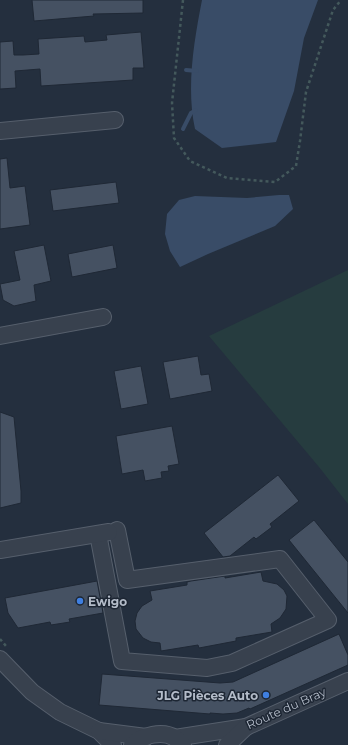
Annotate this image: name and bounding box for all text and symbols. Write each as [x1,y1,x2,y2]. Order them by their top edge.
place label: Ewigo [88,594,127,609]
marker: Ewigo [75,596,85,606]
street label: Route du Bray [244,684,328,732]
place label: JLG Pièces Auto [156,688,258,703]
marker: JLG Pièces Auto [261,690,271,700]

